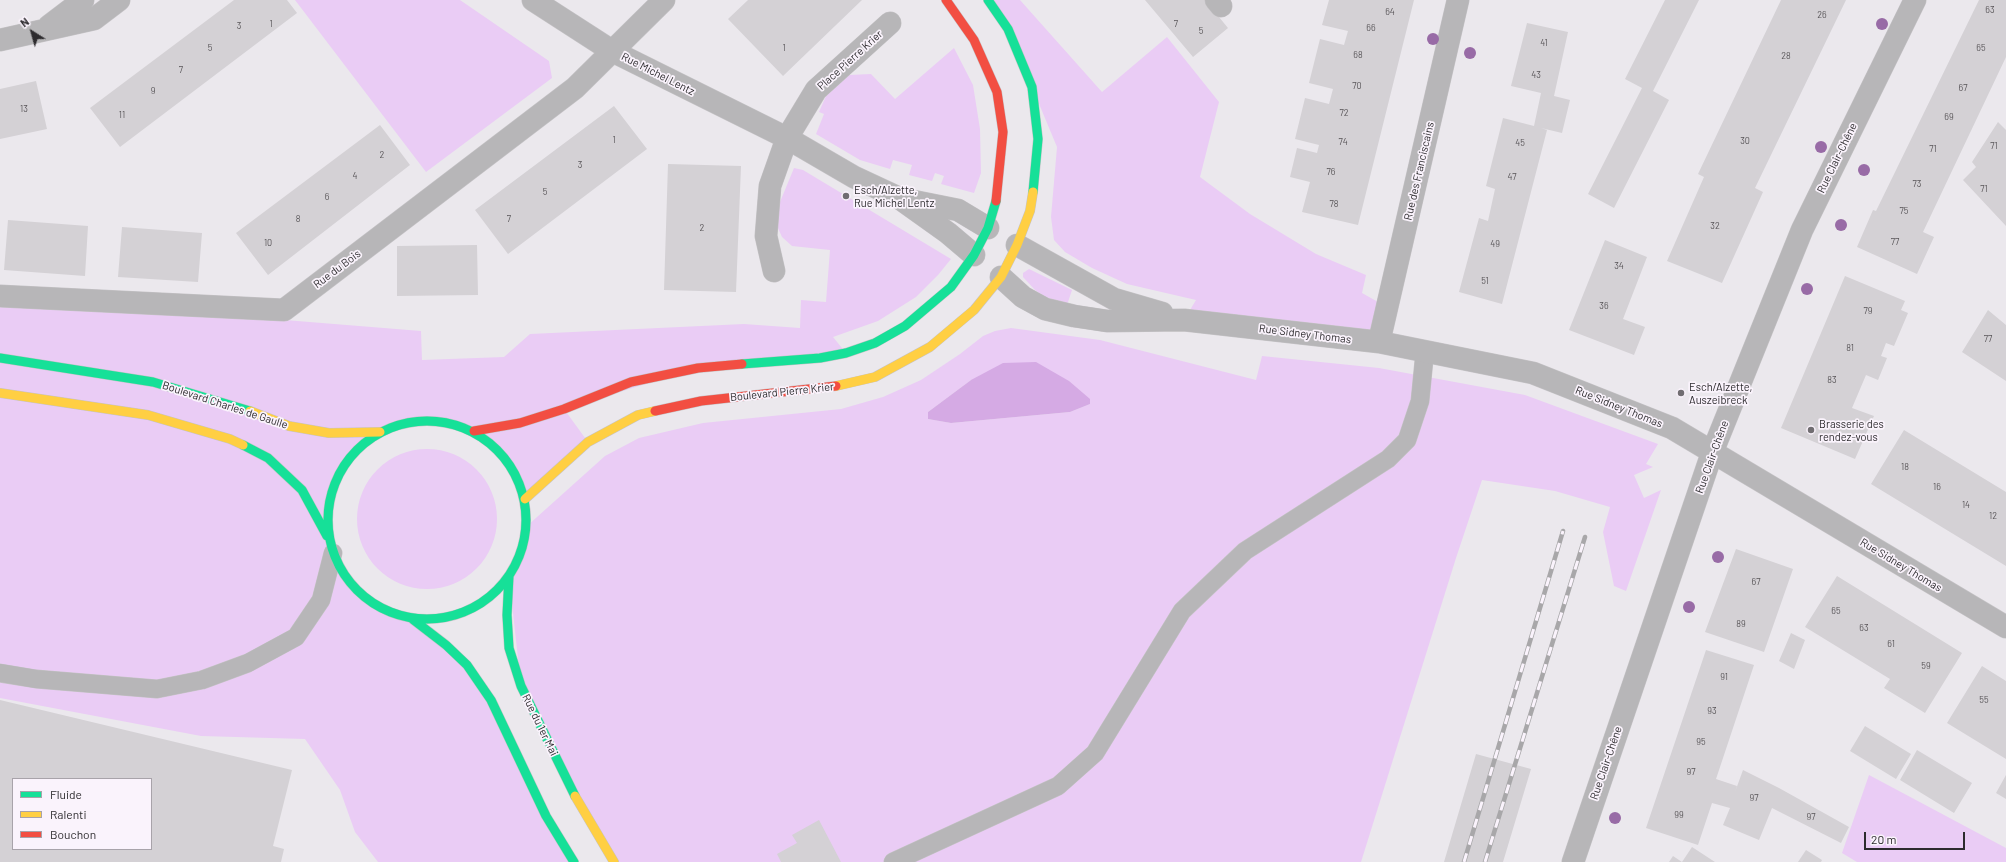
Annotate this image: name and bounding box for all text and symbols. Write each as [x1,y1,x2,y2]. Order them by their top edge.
house number: 63 [1985,5,1995,15]
house number: 64 [1385,7,1395,17]
house number: 26 [1817,10,1827,20]
north arrow [12,12,52,52]
text: N [18,15,31,29]
house number: 1 [269,19,273,29]
house number: 7 [1174,19,1178,29]
house number: 3 [237,21,241,31]
house number: 66 [1366,23,1376,33]
house number: 5 [1199,26,1203,36]
street label: Place Pierre Krier [815,27,885,93]
house number: 41 [1540,38,1548,48]
house number: 5 [208,43,212,53]
house number: 1 [782,43,786,53]
house number: 65 [1976,43,1986,53]
street label: Rue Michel Lentz [619,50,697,98]
house number: 68 [1353,50,1363,60]
house number: 28 [1781,51,1791,61]
house number: 7 [179,65,183,75]
house number: 43 [1531,70,1541,80]
house number: 70 [1352,81,1362,91]
house number: 67 [1959,83,1967,93]
house number: 9 [151,86,155,96]
house number: 13 [20,104,28,114]
house number: 72 [1339,108,1349,118]
house number: 11 [119,110,125,120]
house number: 69 [1944,112,1954,122]
street label: Rue des Franciscains [1401,120,1437,222]
street label: Rue Clair-Chêne [1814,121,1860,195]
house number: 1 [612,135,616,145]
house number: 30 [1740,136,1750,146]
house number: 74 [1338,137,1348,147]
house number: 45 [1515,138,1525,148]
house number: 71 [1990,141,1998,151]
house number: 71 [1929,144,1937,154]
house number: 2 [380,150,384,160]
house number: 3 [578,160,582,170]
house number: 76 [1327,167,1335,177]
house number: 4 [353,171,357,181]
house number: 47 [1508,172,1516,182]
house number: 73 [1913,179,1921,189]
place label: Esch/Alzette, Rue Michel Lentz [854,183,934,209]
house number: 71 [1980,184,1988,194]
house number: 5 [543,187,547,197]
marker: Esch/Alzette, Rue Michel Lentz [841,191,851,201]
house number: 6 [325,192,329,202]
house number: 78 [1330,199,1338,209]
house number: 75 [1900,206,1908,216]
house number: 8 [296,214,300,224]
house number: 7 [507,214,511,224]
house number: 32 [1710,221,1720,231]
house number: 2 [700,223,704,233]
house number: 77 [1891,237,1899,247]
house number: 10 [264,238,272,248]
house number: 49 [1490,239,1500,249]
street label: Rue du Bois [311,247,363,291]
house number: 34 [1614,261,1624,271]
house number: 51 [1481,276,1489,286]
house number: 36 [1599,301,1609,311]
house number: 79 [1864,306,1872,316]
street label: Rue Sidney Thomas [1258,322,1352,346]
house number: 77 [1984,334,1992,344]
house number: 81 [1846,343,1854,353]
house number: 83 [1827,375,1837,385]
street label: Boulevard Charles de Gaulle [161,378,289,432]
street label: Boulevard Pierre Krier [729,380,835,404]
place label: Esch/Alzette, Auszeibreck [1689,380,1752,406]
street label: Rue Sidney Thomas [1573,383,1665,431]
marker: Esch/Alzette, Auszeibreck [1676,388,1686,398]
place label: Brasserie des rendez-vous [1819,417,1884,443]
street label: Rue Clair-Chêne [1693,419,1731,495]
marker: Brasserie des rendez-vous [1806,425,1816,435]
house number: 18 [1901,462,1909,472]
house number: 16 [1933,482,1941,492]
house number: 14 [1962,500,1970,510]
house number: 12 [1989,511,1997,521]
street label: Rue Sidney Thomas [1858,535,1944,595]
house number: 67 [1752,577,1760,587]
house number: 65 [1831,606,1841,616]
house number: 89 [1736,619,1746,629]
house number: 63 [1859,623,1869,633]
house number: 61 [1887,639,1895,649]
house number: 59 [1921,661,1931,671]
house number: 91 [1720,672,1728,682]
street label: Rue du 1er Mai [519,692,561,758]
house number: 55 [1979,695,1989,705]
house number: 93 [1707,706,1717,716]
street label: Rue Clair-Chêne [1587,725,1625,801]
house number: 95 [1696,737,1706,747]
house number: 97 [1687,767,1695,777]
legend [12,778,152,850]
text: Fluide [50,787,82,801]
house number: 97 [1750,793,1758,803]
text: Ralenti [50,807,87,821]
house number: 99 [1674,810,1684,820]
house number: 97 [1807,812,1815,822]
scale bar [1866,824,1967,850]
text: Bouchon [50,827,96,841]
text: 20 m [1871,832,1897,846]

